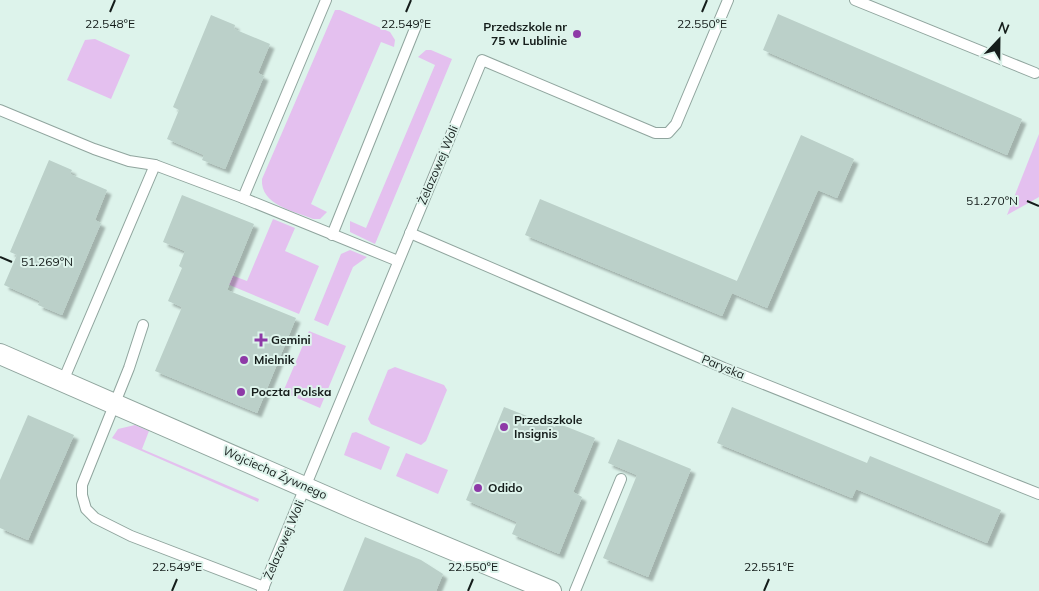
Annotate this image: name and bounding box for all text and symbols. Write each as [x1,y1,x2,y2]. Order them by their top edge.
north arrow [974,15,1024,65]
text: 22.548°E [85,16,135,31]
text: 22.549°E [381,16,431,31]
text: 22.550°E [677,16,727,31]
text: N [996,18,1012,38]
place label: Przedszkole nr 75 w Lublinie [483,19,567,48]
marker: Przedszkole nr 75 w Lublinie [571,28,583,40]
street label: Żelazowej Woli [414,123,461,207]
text: 51.270°N [966,193,1018,208]
text: 51.269°N [21,254,73,269]
place label: Gemini [271,332,311,347]
marker: Gemini [255,334,267,346]
street label: Paryska [700,351,747,382]
place label: Mielnik [254,352,295,367]
marker: Mielnik [238,354,250,366]
place label: Poczta Polska [251,384,331,399]
marker: Poczta Polska [235,386,247,398]
place label: Przedszkole Insignis [514,412,583,441]
marker: Przedszkole Insignis [498,421,510,433]
street label: Wojciecha Żywnego [221,443,330,502]
place label: Odido [488,480,523,495]
marker: Odido [472,482,484,494]
street label: Żelazowej Woli [260,498,307,582]
text: 22.549°E [152,559,202,574]
text: 22.550°E [448,559,498,574]
text: 22.551°E [744,559,794,574]

